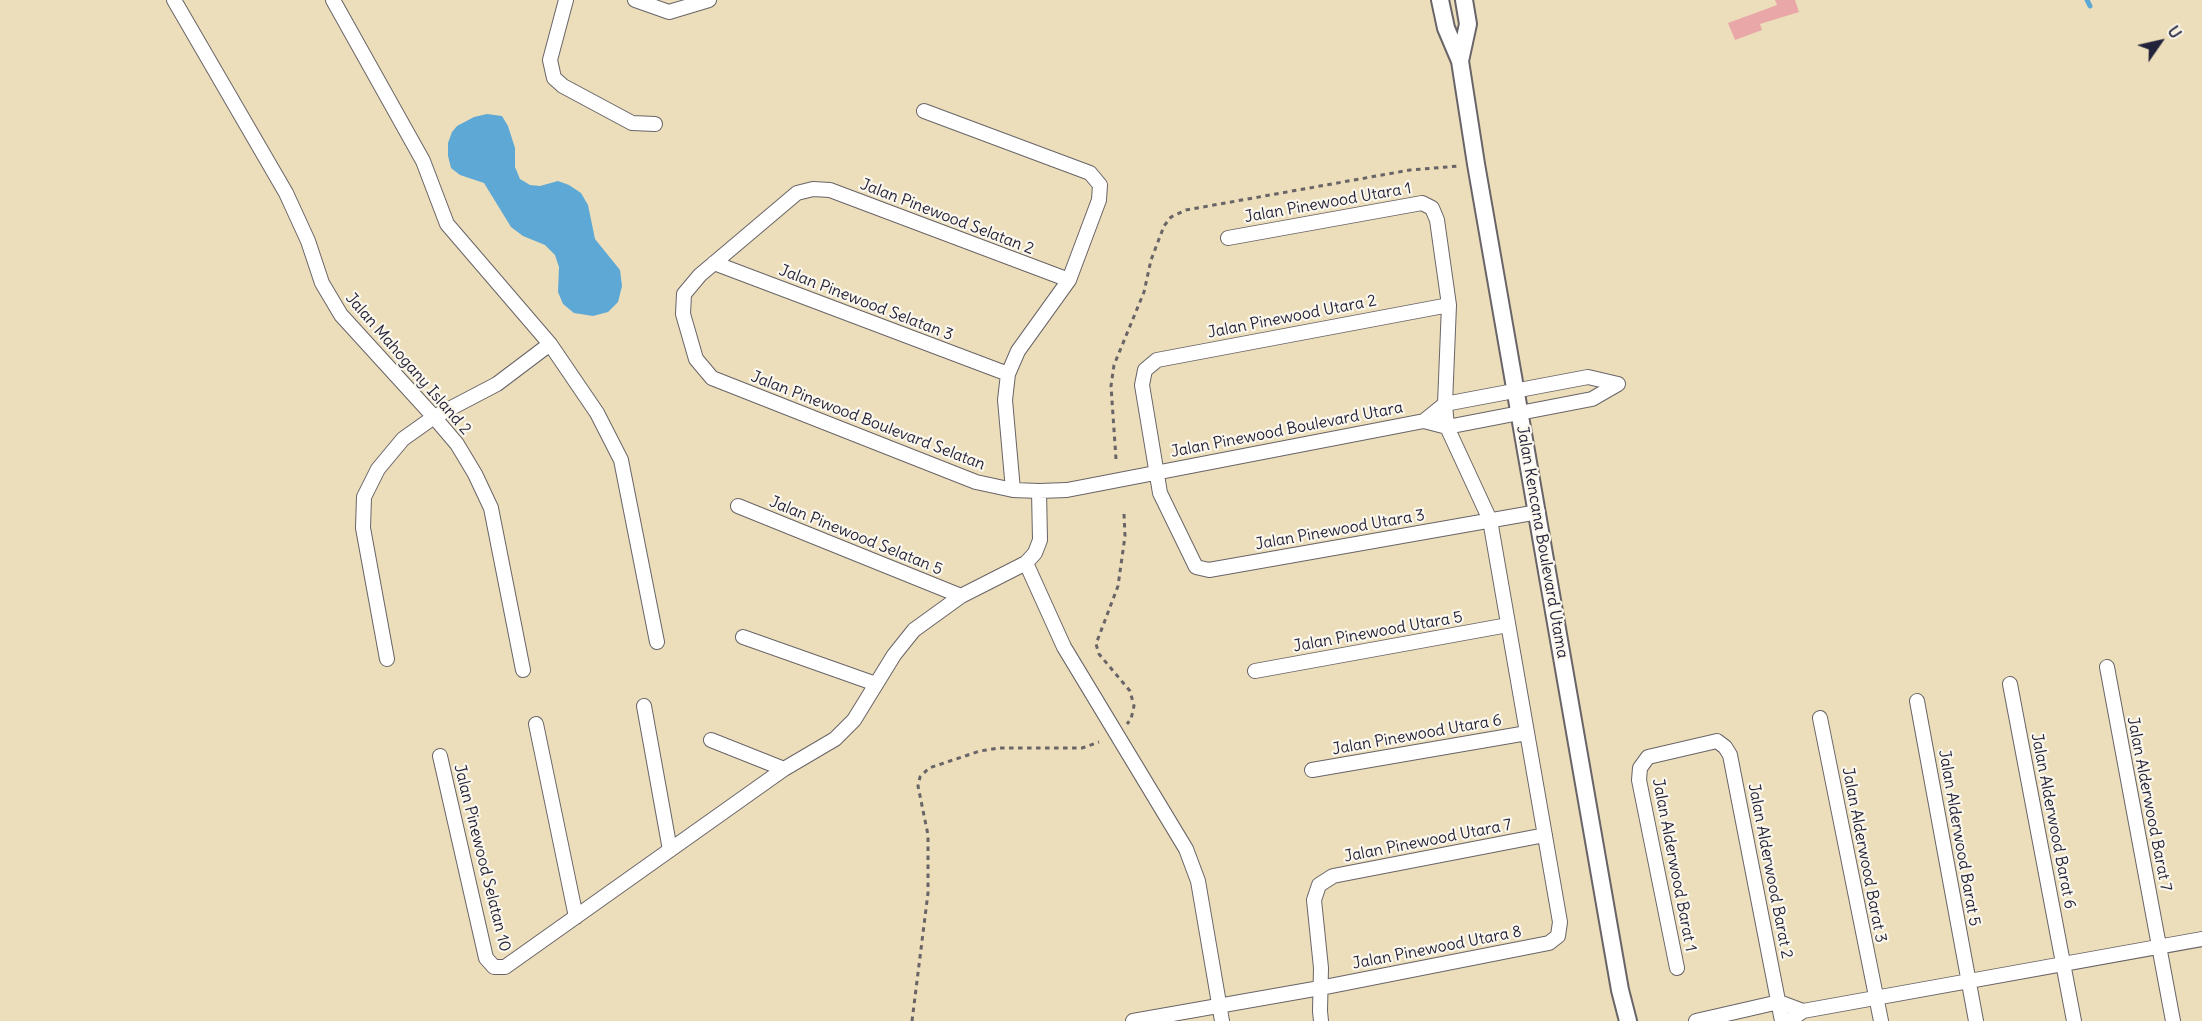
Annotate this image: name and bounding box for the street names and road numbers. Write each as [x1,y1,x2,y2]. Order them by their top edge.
street label: Jalan Pinewood Selatan 2 [857,175,1037,259]
street label: Jalan Pinewood Utara 1 [1243,179,1413,227]
street label: Jalan Pinewood Selatan 3 [776,261,956,345]
street label: Jalan Mahogany Island 2 [341,289,475,439]
street label: Jalan Pinewood Utara 2 [1206,291,1378,343]
street label: Jalan Pinewood Boulevard Selatan [748,367,988,475]
street label: Jalan Pinewood Boulevard Utara [1169,398,1405,462]
street label: Jalan Kencana Boulevard Utama [1512,424,1572,660]
street label: Jalan Pinewood Selatan 5 [767,492,945,580]
street label: Jalan Pinewood Utara 3 [1254,506,1426,554]
street label: Jalan Pinewood Utara 5 [1292,608,1464,656]
street label: Jalan Pinewood Utara 6 [1331,711,1503,759]
street label: Jalan Alderwood Barat 7 [2123,715,2175,893]
street label: Jalan Alderwood Barat 6 [2027,731,2079,911]
street label: Jalan Alderwood Barat 5 [1934,748,1984,928]
street label: Jalan Pinewood Selatan 10 [449,762,515,954]
street label: Jalan Alderwood Barat 3 [1838,766,1890,944]
street label: Jalan Alderwood Barat 1 [1648,777,1700,953]
street label: Jalan Alderwood Barat 2 [1744,782,1796,960]
street label: Jalan Pinewood Utara 7 [1342,815,1514,867]
street label: Jalan Pinewood Utara 8 [1351,922,1523,974]

